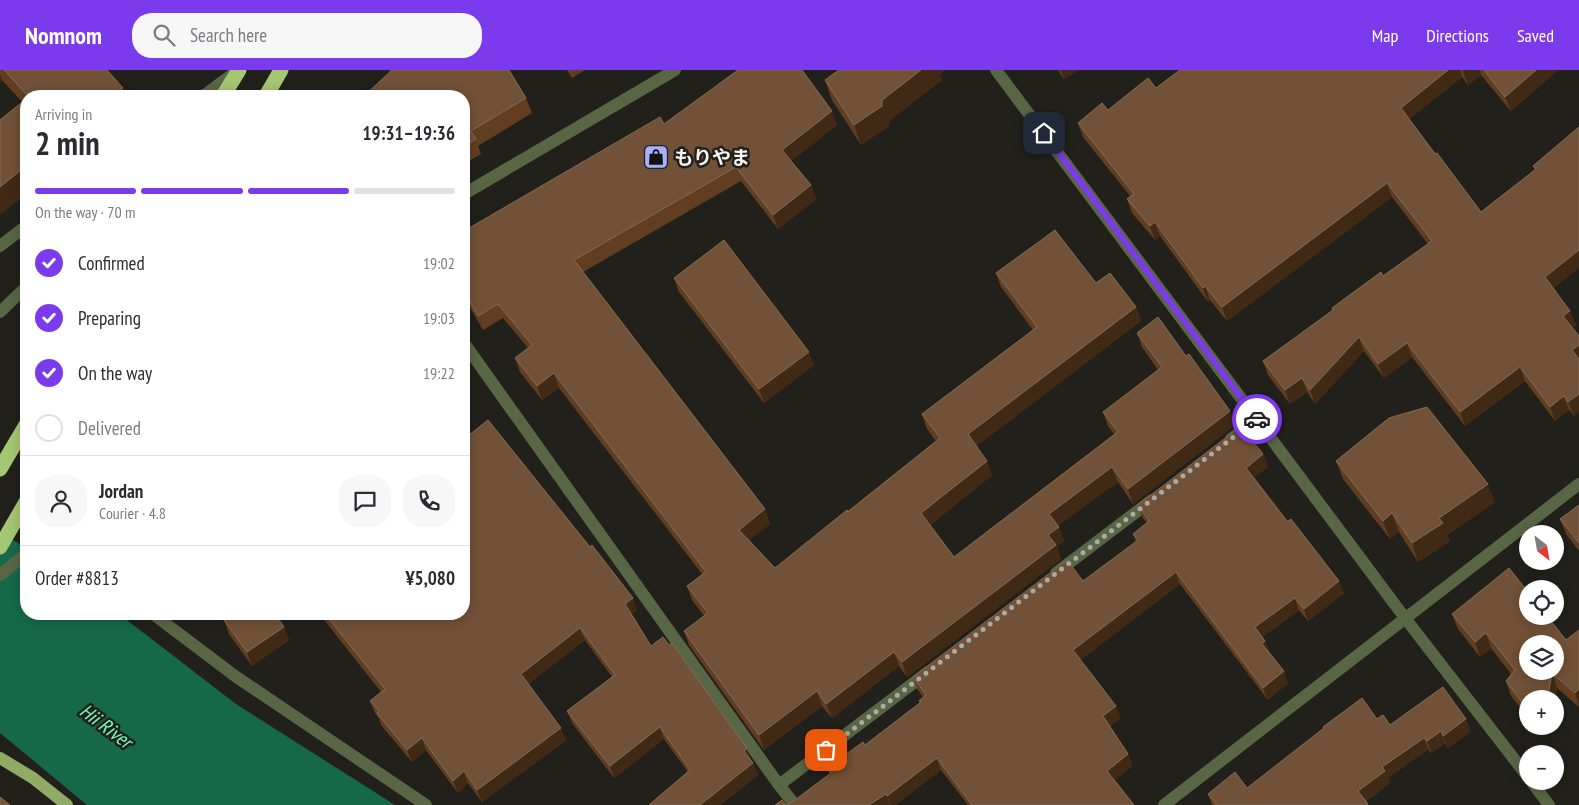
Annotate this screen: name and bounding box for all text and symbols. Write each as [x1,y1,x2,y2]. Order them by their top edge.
search box [132,13,482,58]
text: Nomnom [25,20,102,51]
icon: search [150,21,178,49]
text: Search here [190,23,267,47]
text: Map [1372,24,1398,47]
text: Directions [1426,24,1489,47]
text: Saved [1517,24,1554,47]
text: Arriving in [35,104,92,124]
pin [1023,112,1065,154]
icon: home [1030,119,1058,147]
text: 19:31–19:36 [362,121,455,145]
text: 2 min [35,122,100,164]
shop icon: もりやま [643,144,669,170]
place label: もりやま [674,145,750,169]
text: On the way · 70 m [35,202,135,222]
icon: check [35,249,63,277]
text: Confirmed [78,251,145,275]
text: 19:02 [423,253,455,273]
icon: check [35,304,63,332]
text: Preparing [78,306,141,330]
text: 19:03 [423,308,455,328]
icon: check [35,359,63,387]
text: On the way [78,361,152,385]
text: 19:22 [423,363,455,383]
courier [1232,394,1282,444]
icon: car [1243,405,1271,433]
text: Delivered [78,416,141,440]
button: person [35,475,87,527]
button: chat [339,475,391,527]
button: phone [403,475,455,527]
text: Jordan [99,479,143,503]
text: Courier · 4.8 [99,503,166,523]
north arrow [1519,525,1564,570]
map controls [1519,525,1564,790]
text: Order #8813 [35,566,119,590]
text: ¥5,080 [405,566,455,590]
button: locate [1519,580,1564,625]
button: layers [1519,635,1564,680]
button: + [1519,690,1564,735]
water label: Hii River [75,698,139,756]
pin [805,729,847,771]
icon: bag [812,736,840,764]
button: − [1519,745,1564,790]

